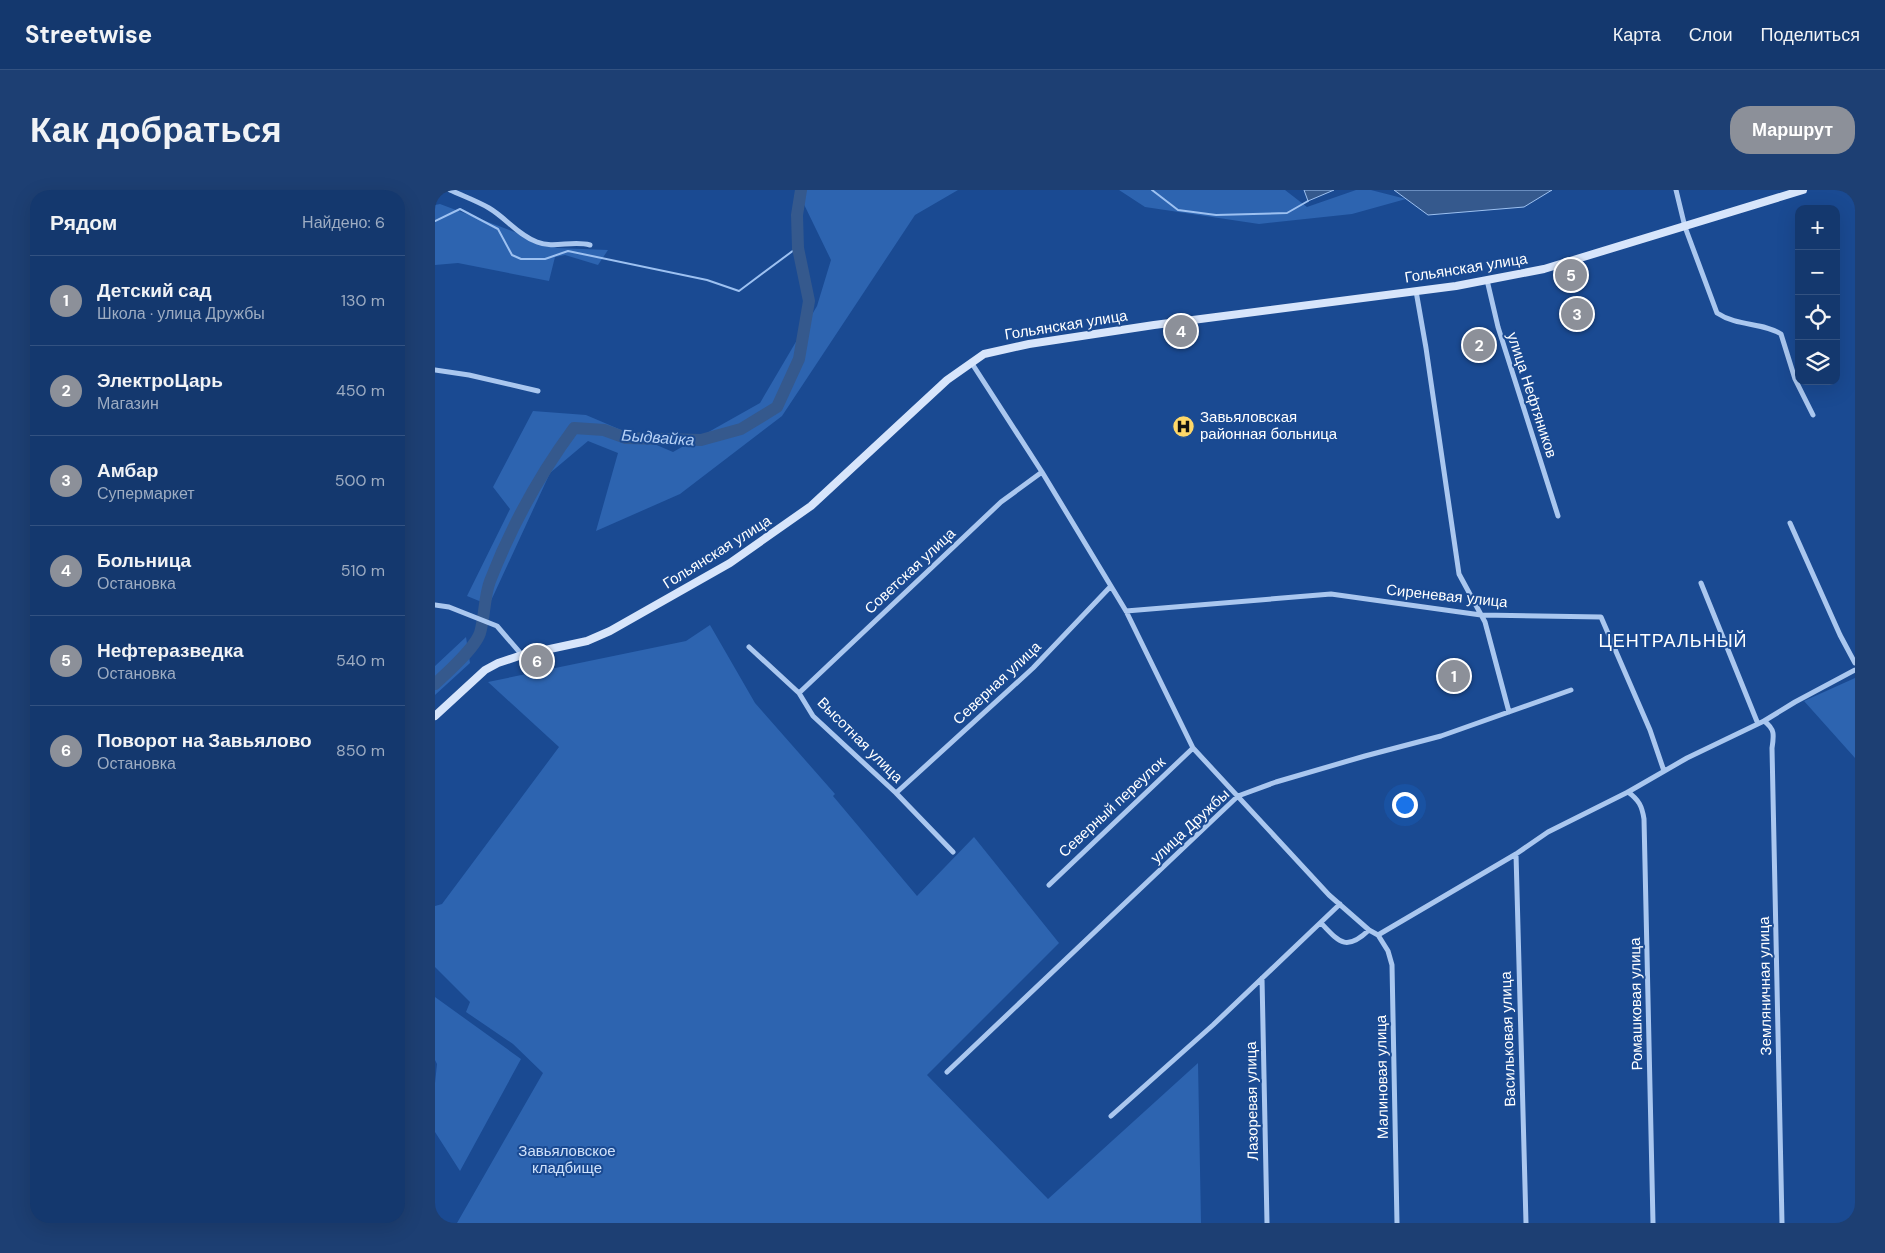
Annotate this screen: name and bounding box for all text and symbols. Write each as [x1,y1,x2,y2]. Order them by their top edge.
text: Streetwise [25,19,152,50]
text: Карта [1613,23,1661,47]
text: Слои [1689,23,1733,47]
text: Поделиться [1761,23,1860,47]
button: Маршрут [1730,106,1855,154]
text: Как добраться [30,107,282,153]
map controls [1795,205,1840,385]
button: + [1795,205,1840,250]
text: Рядом [50,209,117,237]
text: Найдено: 6 [302,212,385,233]
street label: Гольянская улица [1403,248,1530,288]
button: − [1795,250,1840,295]
pin: 5 [1555,256,1587,294]
text: Детский сад [97,278,211,303]
text: 1 [63,290,69,311]
text: 130 m [341,290,385,311]
pin: 3 [1561,295,1593,333]
button: locate [1795,295,1840,340]
text: Школа · улица Дружбы [97,303,265,324]
street label: Гольянская улица [1003,305,1130,345]
pin: 4 [1165,312,1197,350]
pin: 2 [1463,326,1495,364]
street label: улица Нефтяников [1502,330,1562,460]
button: layers [1795,340,1840,385]
text: ЭлектроЦарь [97,368,223,393]
text: 2 [61,380,71,401]
text: 450 m [336,380,385,401]
text: Магазин [97,393,159,414]
place label: Завьяловская районная больница [1200,407,1338,444]
hospital icon: Завьяловская районная больница [1172,414,1196,438]
water label: Быдвайка [621,424,695,451]
text: Амбар [97,458,158,483]
text: 3 [61,470,71,491]
text: 500 m [335,470,385,491]
text: Супермаркет [97,483,195,504]
street label: Гольянская улица [659,510,776,593]
street label: Советская улица [860,523,960,618]
text: Больница [97,548,191,573]
text: 4 [61,560,71,581]
text: 510 m [341,560,385,581]
text: Остановка [97,573,176,594]
street label: Сиреневая улица [1385,580,1509,612]
district label: ЦЕНТРАЛЬНЫЙ [1598,629,1748,653]
street label: Северная улица [949,636,1046,729]
text: Нефтеразведка [97,638,244,663]
pin: 6 [521,642,553,680]
text: 5 [61,650,71,671]
text: 540 m [336,650,385,671]
pin: 1 [1438,657,1470,695]
text: Остановка [97,663,176,684]
street label: Высотная улица [813,693,908,788]
text: Поворот на Завьялово [97,728,312,753]
text: 6 [61,740,71,761]
text: 850 m [336,740,385,761]
street label: Северный переулок [1054,752,1170,862]
text: Остановка [97,753,176,774]
street label: улица Дружбы [1146,784,1234,868]
your location [1392,792,1418,818]
street label: Земляничная улица [1754,916,1776,1056]
street label: Ромашковая улица [1625,937,1647,1071]
street label: Васильковая улица [1496,970,1520,1107]
street label: Малиновая улица [1371,1014,1393,1139]
street label: Лазоревая улица [1241,1041,1263,1161]
park label: Завьяловское кладбище [518,1141,616,1178]

